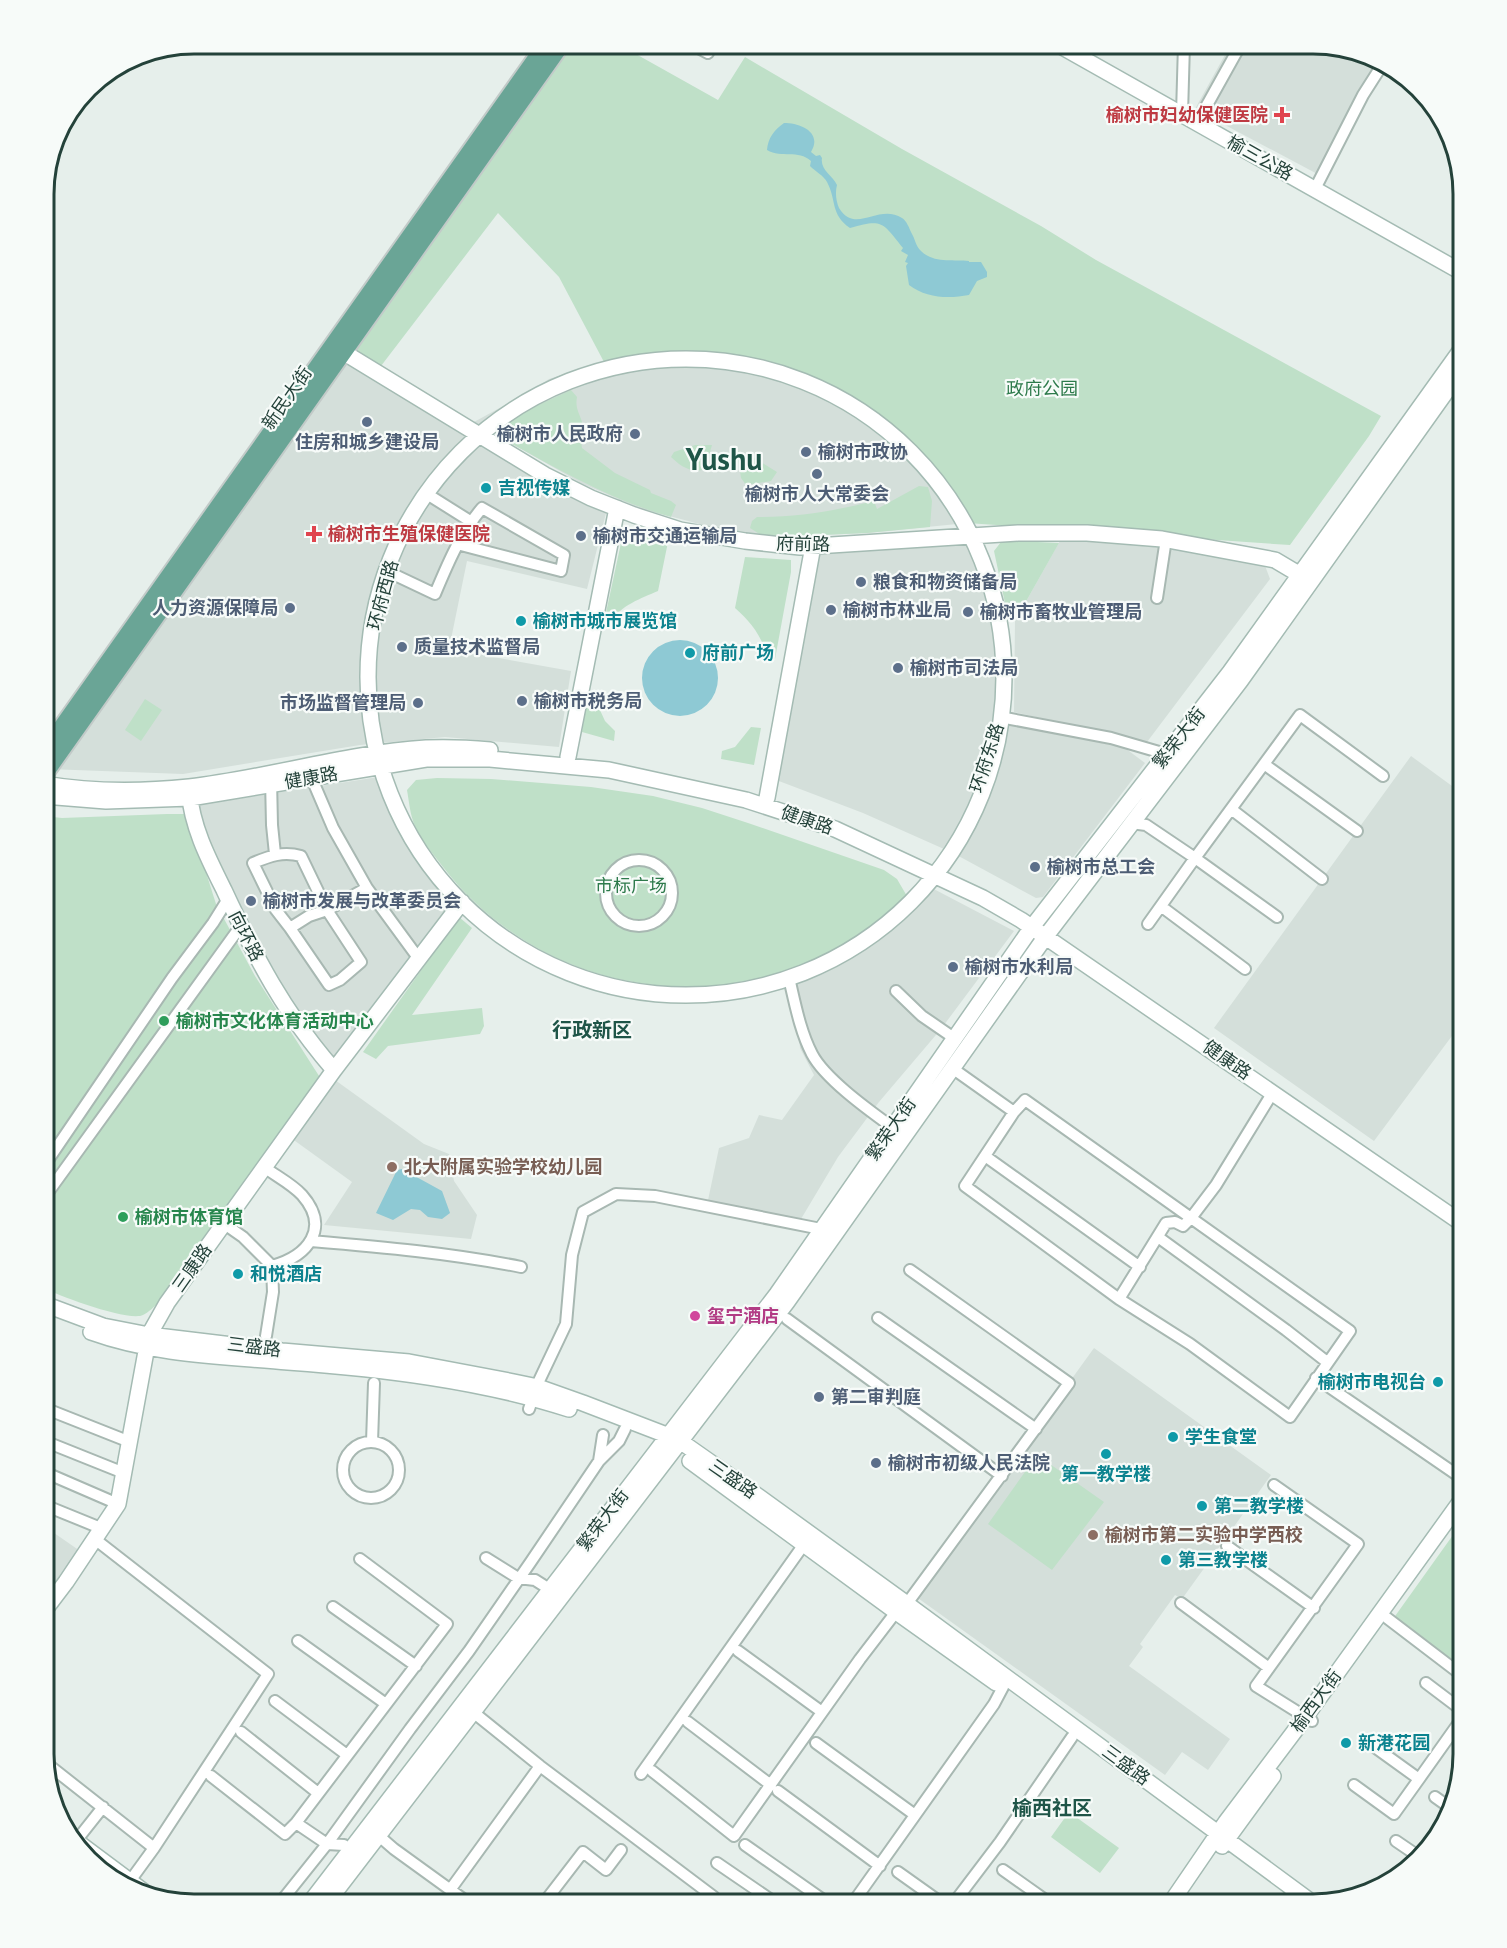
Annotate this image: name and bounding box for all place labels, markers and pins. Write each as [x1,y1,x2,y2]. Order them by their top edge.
place label: 榆树市妇幼保健医院 [1106,103,1268,126]
marker: 榆树市妇幼保健医院 [1273,106,1291,124]
marker: 住房和城乡建设局 [360,415,374,429]
place label: 榆树市人民政府 [497,422,623,445]
marker: 榆树市人民政府 [628,427,642,441]
place label: 住房和城乡建设局 [295,430,439,453]
place label: 榆树市政协 [818,440,908,463]
marker: 榆树市政协 [799,445,813,459]
marker: 榆树市人大常委会 [810,467,824,481]
place label: 吉视传媒 [498,476,570,499]
marker: 吉视传媒 [479,481,493,495]
place label: 榆树市人大常委会 [745,482,889,505]
place label: 榆树市生殖保健医院 [328,522,490,545]
place label: 榆树市交通运输局 [593,524,737,547]
marker: 榆树市生殖保健医院 [305,525,323,543]
marker: 榆树市交通运输局 [574,529,588,543]
place label: 粮食和物资储备局 [873,570,1017,593]
marker: 粮食和物资储备局 [854,575,868,589]
place label: 人力资源保障局 [152,596,278,619]
place label: 榆树市林业局 [843,598,951,621]
place label: 榆树市畜牧业管理局 [980,600,1142,623]
marker: 人力资源保障局 [283,601,297,615]
marker: 榆树市林业局 [824,603,838,617]
marker: 榆树市畜牧业管理局 [961,605,975,619]
place label: 榆树市城市展览馆 [533,609,677,632]
marker: 榆树市城市展览馆 [514,614,528,628]
place label: 质量技术监督局 [414,635,540,658]
marker: 质量技术监督局 [395,640,409,654]
place label: 府前广场 [702,641,774,664]
marker: 府前广场 [683,646,697,660]
place label: 榆树市司法局 [910,656,1018,679]
marker: 榆树市司法局 [891,661,905,675]
place label: 榆树市税务局 [534,689,642,712]
place label: 市场监督管理局 [280,691,406,714]
marker: 榆树市税务局 [515,694,529,708]
marker: 市场监督管理局 [411,696,425,710]
place label: 榆树市总工会 [1047,855,1155,878]
marker: 榆树市总工会 [1028,860,1042,874]
place label: 榆树市发展与改革委员会 [263,889,461,912]
marker: 榆树市发展与改革委员会 [244,894,258,908]
place label: 榆树市水利局 [965,955,1073,978]
marker: 榆树市水利局 [946,960,960,974]
place label: 榆树市文化体育活动中心 [176,1009,374,1032]
marker: 榆树市文化体育活动中心 [157,1014,171,1028]
place label: 北大附属实验学校幼儿园 [404,1155,602,1178]
marker: 北大附属实验学校幼儿园 [385,1160,399,1174]
place label: 榆树市体育馆 [135,1205,243,1228]
marker: 榆树市体育馆 [116,1210,130,1224]
place label: 和悦酒店 [250,1262,322,1285]
marker: 和悦酒店 [231,1267,245,1281]
place label: 玺宁酒店 [707,1304,779,1327]
marker: 玺宁酒店 [688,1309,702,1323]
place label: 榆树市电视台 [1318,1370,1426,1393]
marker: 榆树市电视台 [1431,1375,1445,1389]
place label: 第二审判庭 [831,1385,921,1408]
marker: 第二审判庭 [812,1390,826,1404]
place label: 学生食堂 [1185,1425,1257,1448]
marker: 学生食堂 [1166,1430,1180,1444]
marker: 第一教学楼 [1099,1447,1113,1461]
place label: 榆树市初级人民法院 [888,1451,1050,1474]
marker: 榆树市初级人民法院 [869,1456,883,1470]
place label: 第一教学楼 [1061,1462,1151,1485]
place label: 第二教学楼 [1214,1494,1304,1517]
marker: 第二教学楼 [1195,1499,1209,1513]
place label: 榆树市第二实验中学西校 [1105,1523,1303,1546]
marker: 榆树市第二实验中学西校 [1086,1528,1100,1542]
place label: 第三教学楼 [1178,1548,1268,1571]
marker: 第三教学楼 [1159,1553,1173,1567]
place label: 新港花园 [1358,1731,1430,1754]
marker: 新港花园 [1339,1736,1353,1750]

